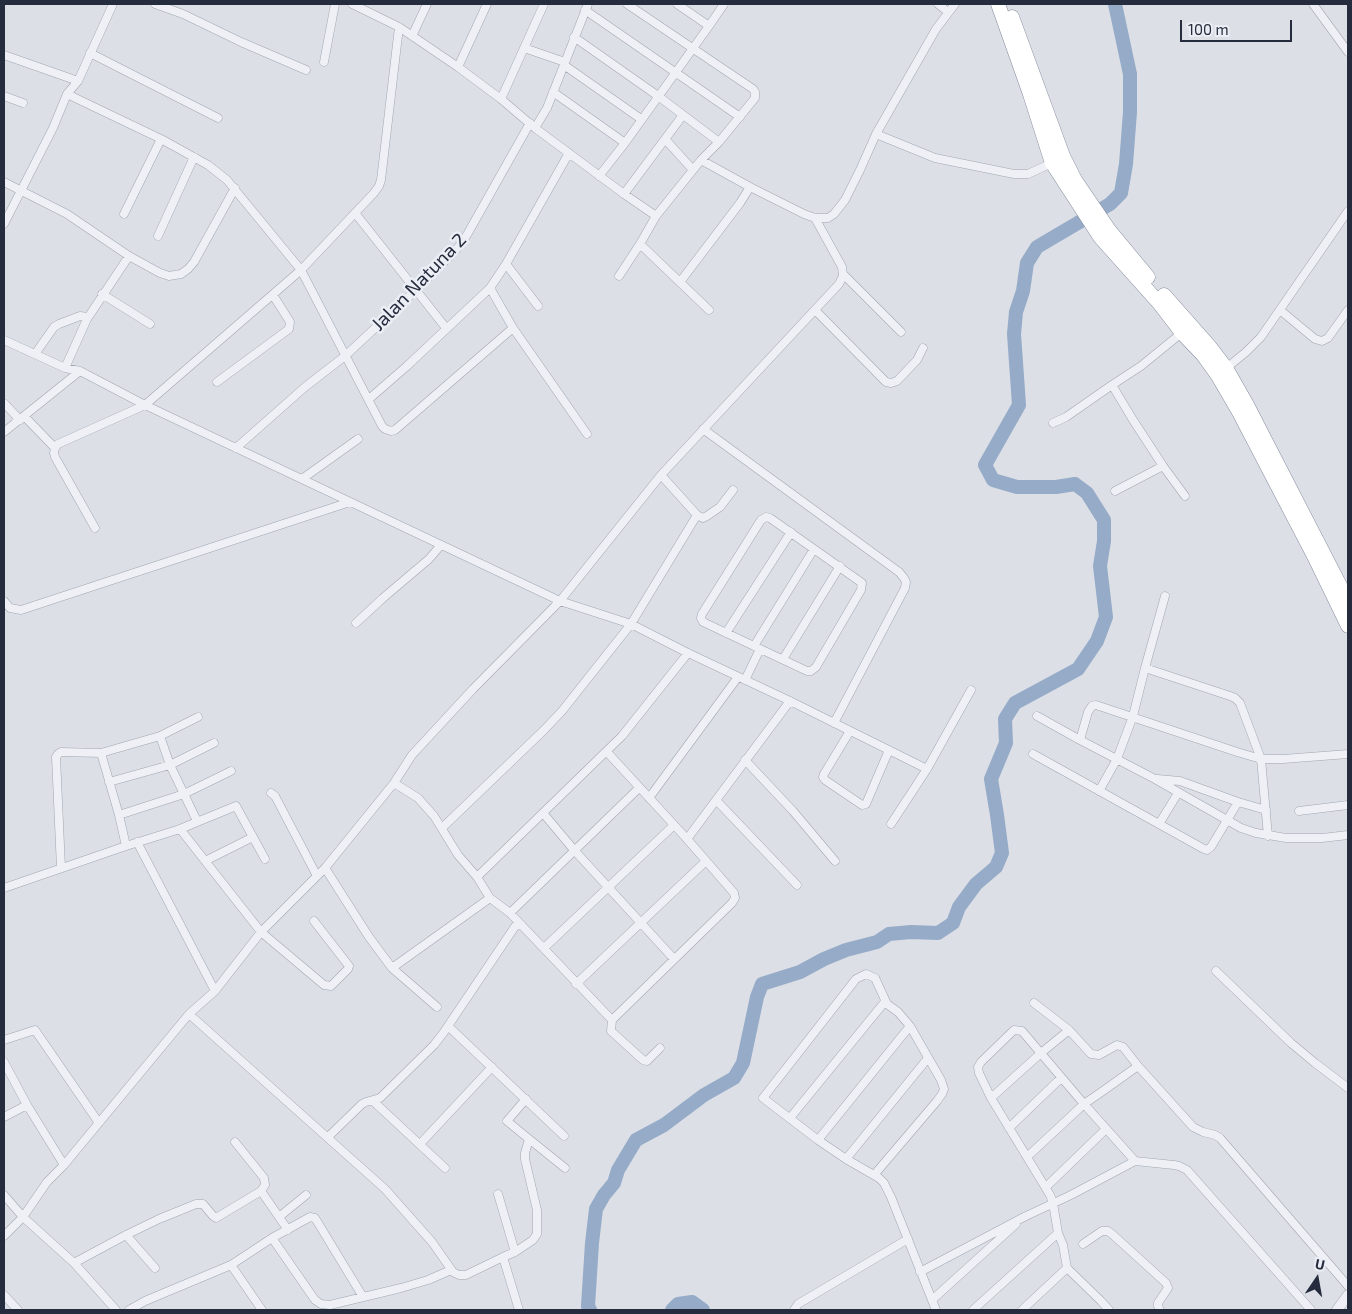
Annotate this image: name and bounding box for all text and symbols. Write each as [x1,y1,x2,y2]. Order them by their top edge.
scale bar [1182,10,1294,42]
text: 100 m [1188,20,1229,38]
street label: Jalan Natuna 2 [367,229,471,335]
north arrow [1292,1254,1342,1304]
text: U [1314,1255,1327,1273]

